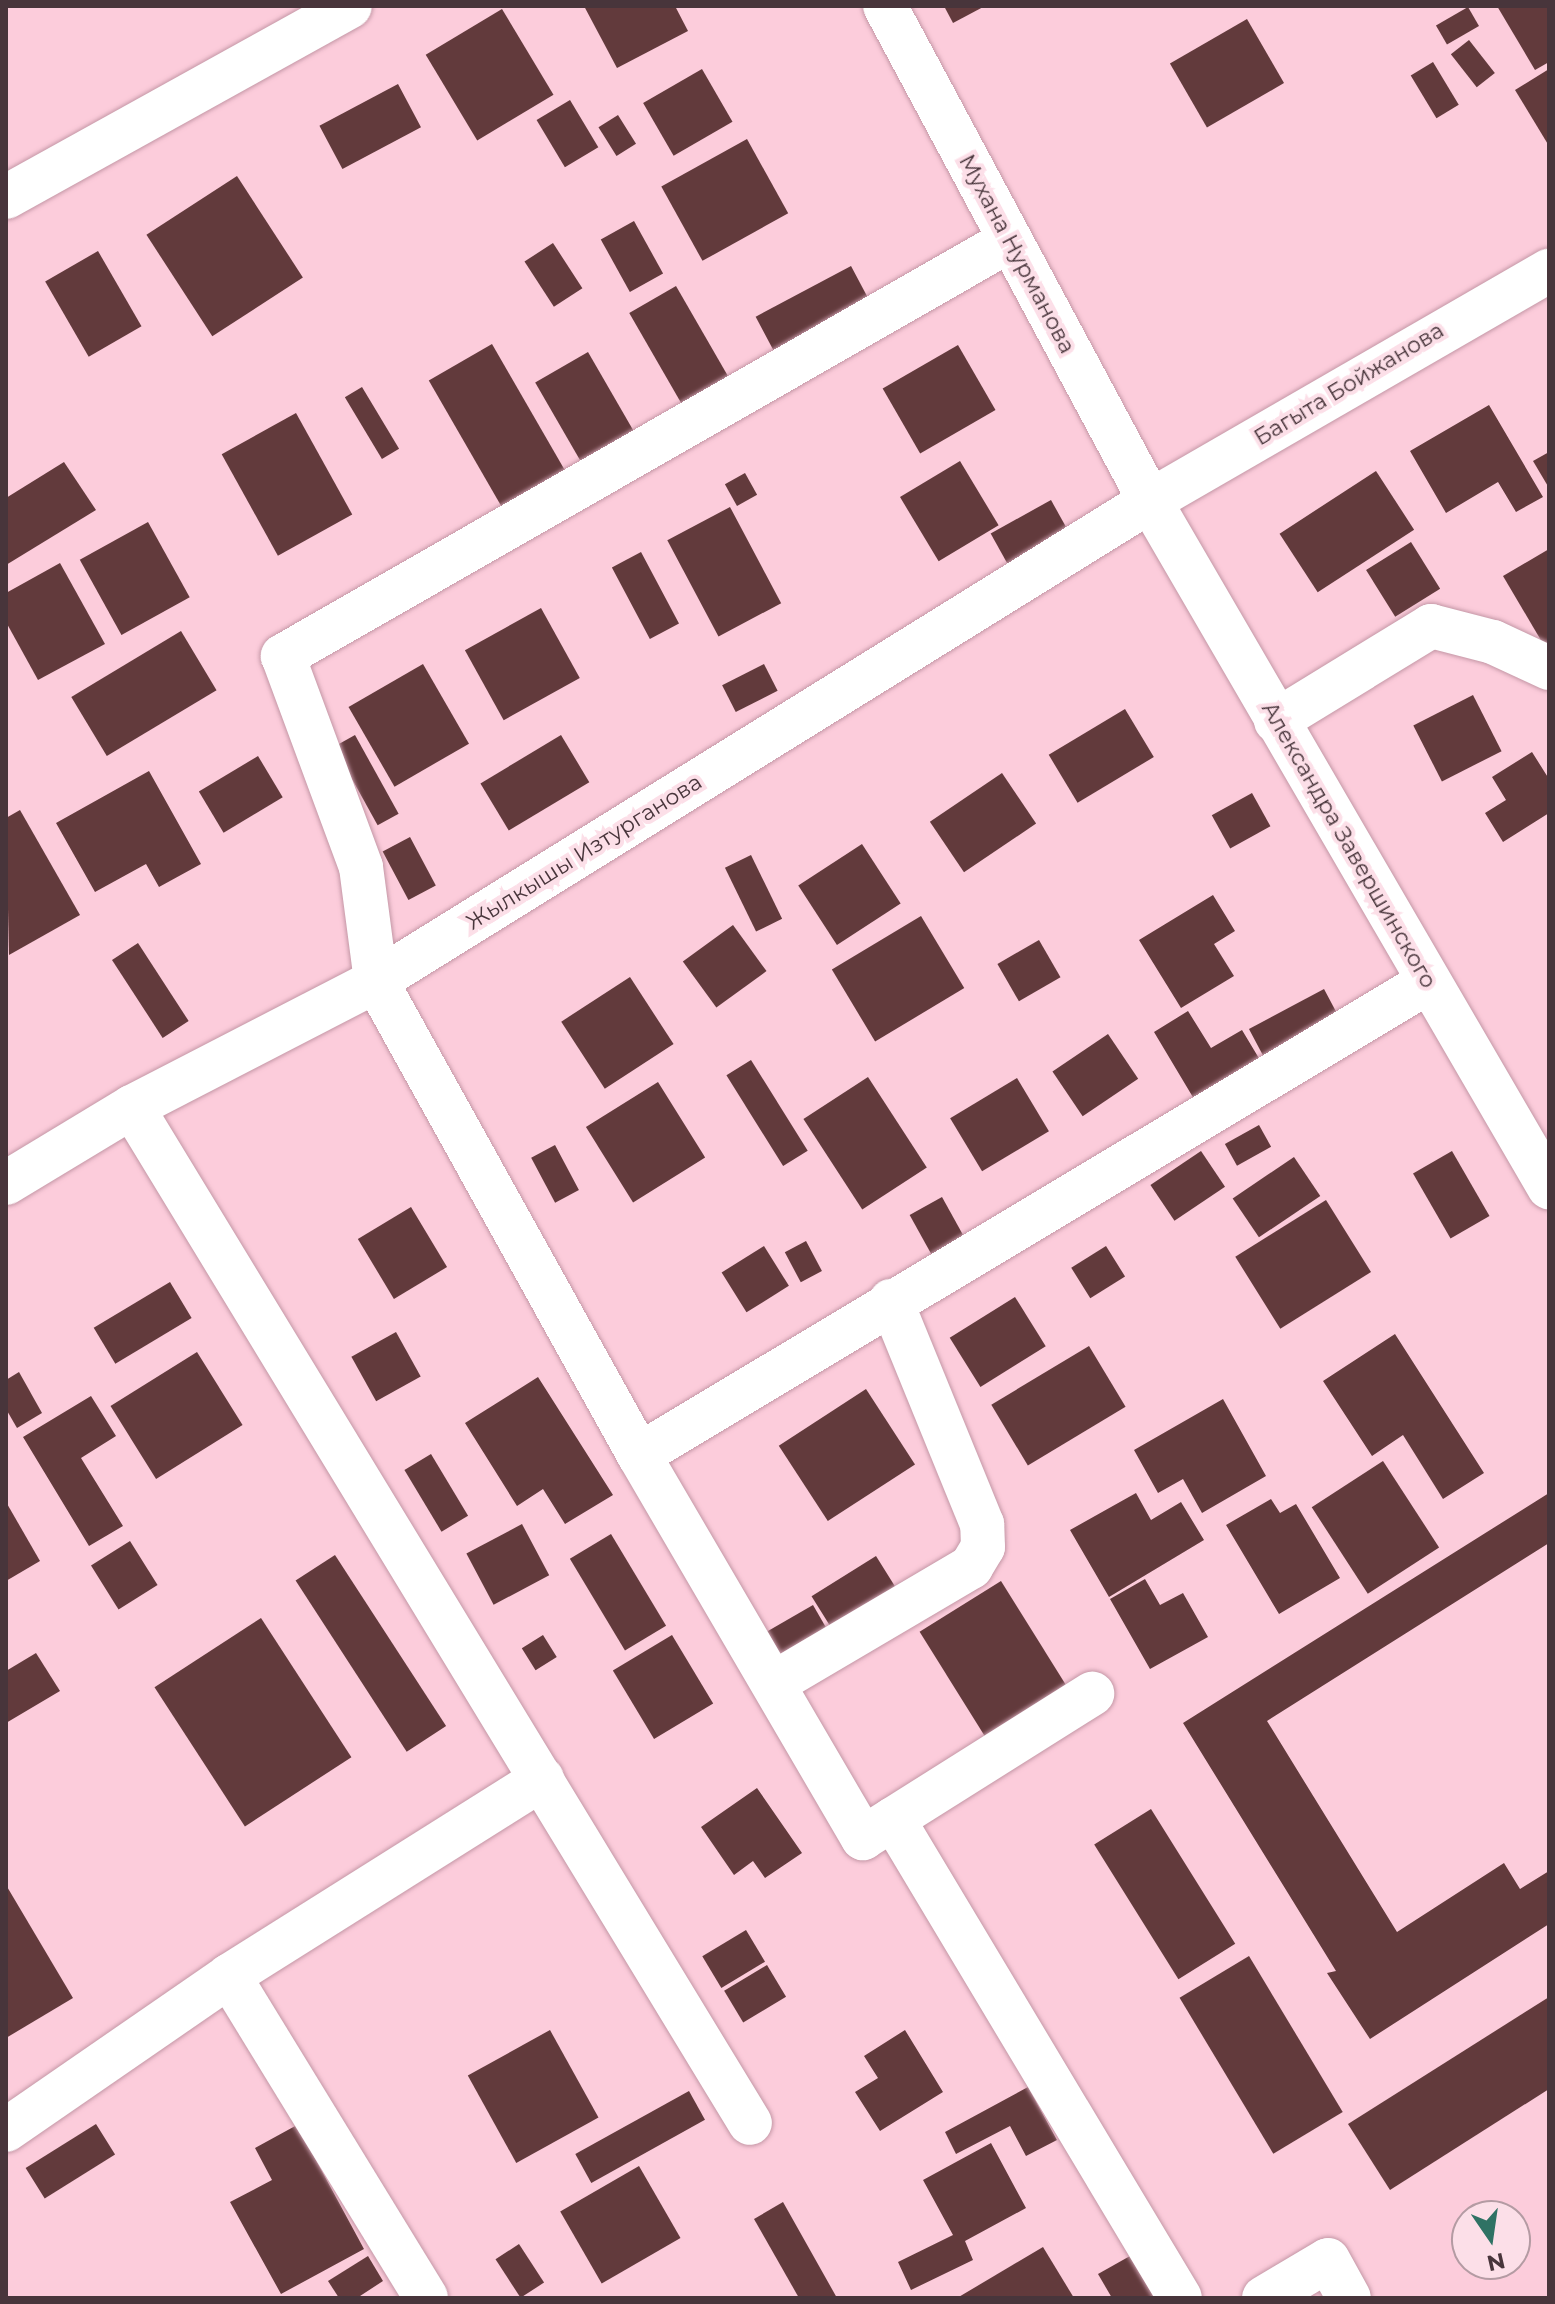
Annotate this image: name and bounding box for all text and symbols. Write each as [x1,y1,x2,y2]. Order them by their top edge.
street label: Мухана Нурманова [953,150,1081,358]
street label: Багыта Бойжанова [1249,317,1449,451]
street label: Александра Завершинского [1256,697,1442,993]
street label: Жылкышы Изтурганова [461,769,707,935]
north arrow [1451,2200,1531,2280]
text: N [1484,2247,1508,2277]

